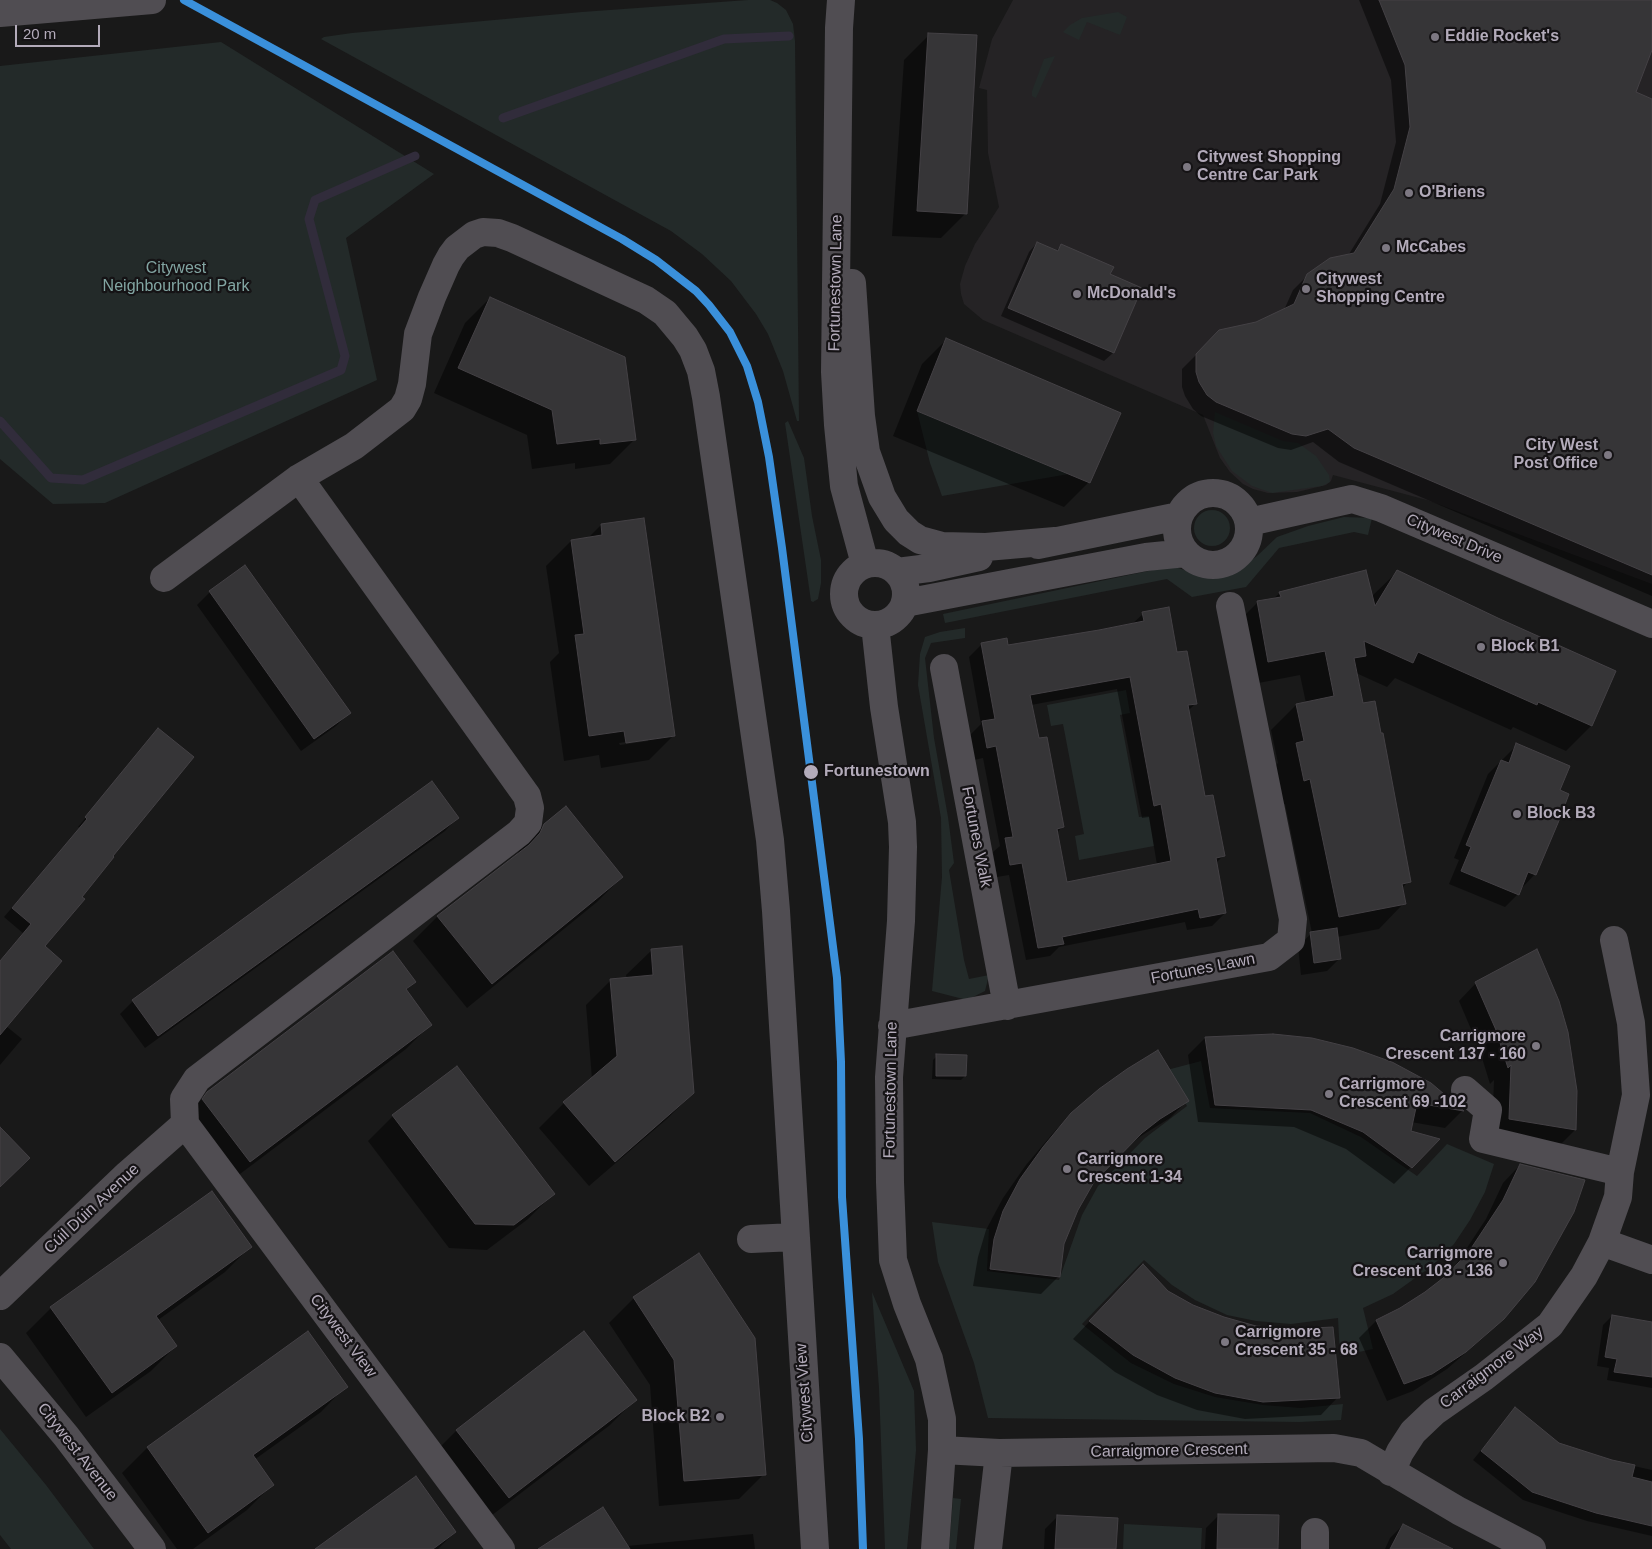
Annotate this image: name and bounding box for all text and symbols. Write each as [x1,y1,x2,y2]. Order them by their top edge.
scale bar [18,15,102,47]
text: 20 m [23,25,56,42]
place label: Eddie Rocket's [1445,27,1559,47]
marker: Eddie Rocket's [1429,31,1441,43]
place label: Citywest Shopping Centre Car Park [1197,148,1341,186]
marker: Citywest Shopping Centre Car Park [1181,161,1193,173]
place label: O'Briens [1419,183,1485,203]
marker: O'Briens [1403,187,1415,199]
street label: Fortunestown Lane [825,214,847,352]
place label: McCabes [1396,238,1466,258]
marker: McCabes [1380,242,1392,254]
park label: Citywest Neighbourhood Park [103,259,249,297]
place label: Citywest Shopping Centre [1316,270,1445,308]
marker: Citywest Shopping Centre [1300,283,1312,295]
place label: McDonald's [1087,284,1176,304]
marker: McDonald's [1071,288,1083,300]
place label: City West Post Office [1514,436,1598,474]
marker: City West Post Office [1602,449,1614,461]
street label: Citywest Drive [1403,510,1505,568]
place label: Block B1 [1491,637,1559,657]
marker: Block B1 [1475,641,1487,653]
place label: Fortunestown [824,762,930,782]
marker: Fortunestown [802,763,820,781]
street label: Fortunes Walk [957,785,995,889]
place label: Block B3 [1527,804,1595,824]
marker: Block B3 [1511,808,1523,820]
street label: Fortunes Lawn [1149,949,1257,989]
street label: Fortunestown Lane [880,1021,902,1159]
place label: Carrigmore Crescent 137 - 160 [1385,1027,1526,1065]
marker: Carrigmore Crescent 137 - 160 [1530,1040,1542,1052]
place label: Carrigmore Crescent 69 -102 [1339,1075,1466,1113]
marker: Carrigmore Crescent 69 -102 [1323,1088,1335,1100]
place label: Carrigmore Crescent 1-34 [1077,1150,1182,1188]
street label: Cúil Dúin Avenue [40,1160,144,1258]
marker: Carrigmore Crescent 1-34 [1061,1163,1073,1175]
place label: Carrigmore Crescent 103 - 136 [1352,1244,1493,1282]
marker: Carrigmore Crescent 103 - 136 [1497,1257,1509,1269]
street label: Citywest View [305,1291,381,1381]
place label: Carrigmore Crescent 35 - 68 [1235,1323,1358,1361]
street label: Carraigmore Way [1436,1323,1548,1413]
marker: Carrigmore Crescent 35 - 68 [1219,1336,1231,1348]
street label: Citywest View [792,1343,818,1443]
street label: Citywest Avenue [33,1399,121,1505]
place label: Block B2 [642,1407,710,1427]
marker: Block B2 [714,1411,726,1423]
street label: Carraigmore Crescent [1090,1440,1248,1462]

